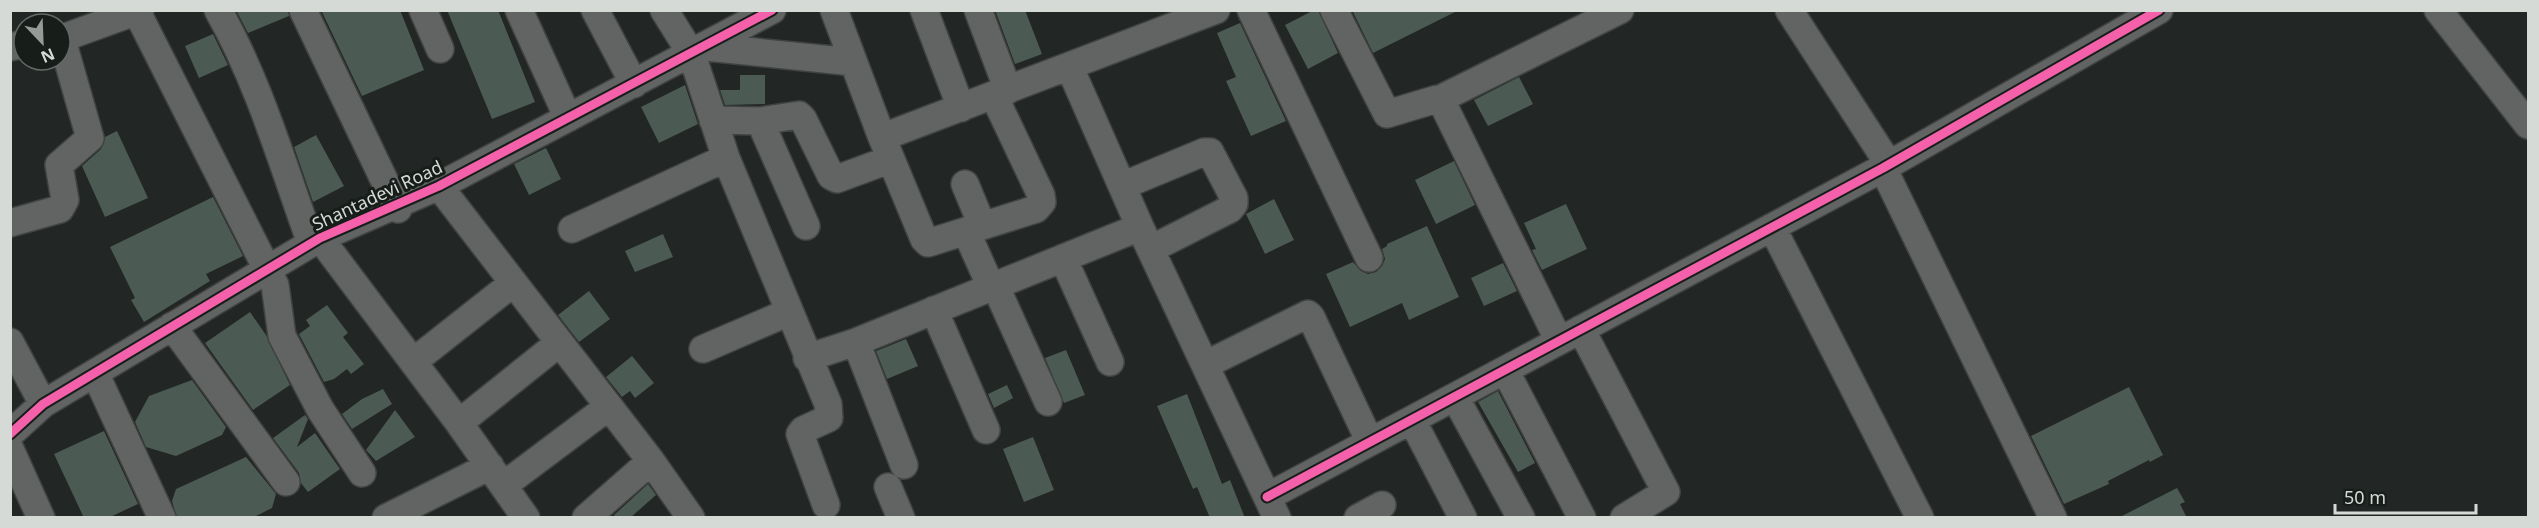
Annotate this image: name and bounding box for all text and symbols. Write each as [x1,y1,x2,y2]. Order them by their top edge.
north arrow [12,12,72,72]
text: N [38,43,58,68]
street label: Shantadevi Road [308,154,446,236]
scale bar [2335,477,2476,515]
text: 50 m [2344,485,2386,509]

